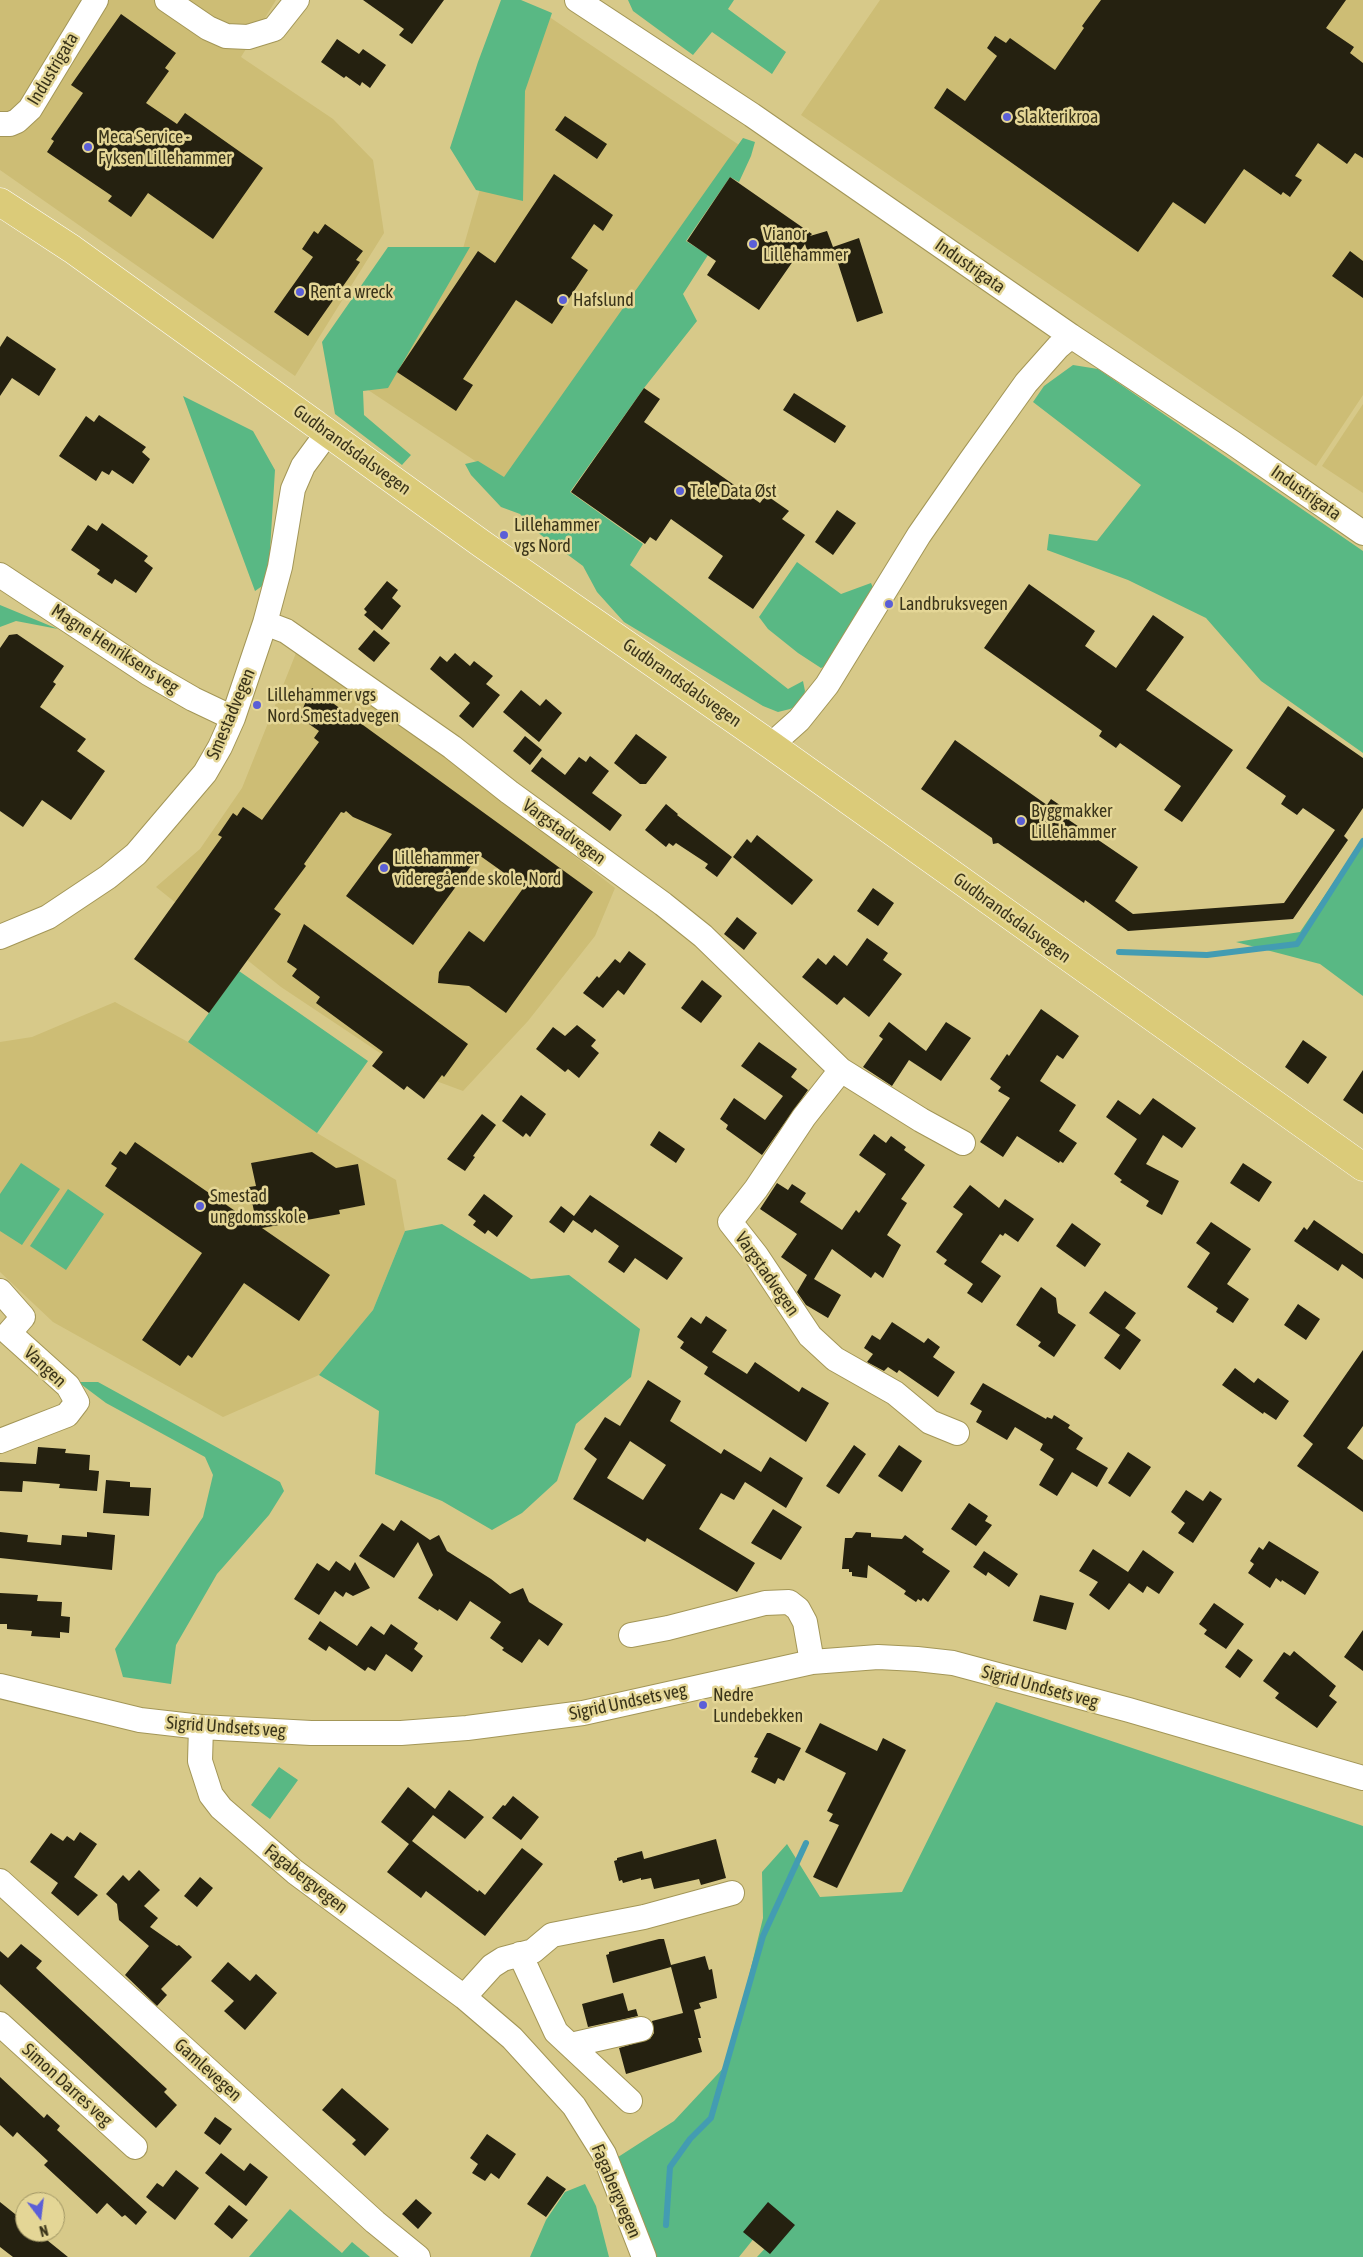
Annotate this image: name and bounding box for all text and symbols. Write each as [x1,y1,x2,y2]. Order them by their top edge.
street label: Industrigata [23,29,83,109]
place label: Slakterikroa [1017,106,1098,128]
marker: Slakterikroa [1001,111,1013,123]
place label: Meca Service - Fyksen Lillehammer [98,126,231,168]
marker: Meca Service - Fyksen Lillehammer [82,141,94,153]
place label: Vianor Lillehammer [763,223,848,266]
street label: Industrigata [931,234,1009,298]
marker: Vianor Lillehammer [747,238,759,250]
place label: Rent a wreck [310,281,393,303]
marker: Rent a wreck [294,286,306,298]
place label: Hafslund [573,289,634,311]
marker: Hafslund [557,294,569,306]
street label: Gudbrandsdalsvegen [289,400,415,500]
street label: Industrigata [1267,461,1345,525]
place label: Tele Data Øst [690,480,777,502]
marker: Tele Data Øst [674,485,686,497]
place label: Lillehammer vgs Nord [514,514,599,556]
marker: Lillehammer vgs Nord [498,529,510,541]
place label: Landbruksvegen [899,593,1008,615]
marker: Landbruksvegen [883,598,895,610]
street label: Magne Henriksens veg [47,600,183,698]
street label: Gudbrandsdalsvegen [618,634,746,732]
street label: Smestadvegen [202,665,260,763]
place label: Lillehammer vgs Nord Smestadvegen [267,684,399,726]
marker: Lillehammer vgs Nord Smestadvegen [251,699,263,711]
street label: Vargstadvegen [518,795,610,869]
place label: Byggmakker Lillehammer [1031,800,1116,842]
marker: Byggmakker Lillehammer [1015,815,1027,827]
place label: Lillehammer videregående skole, Nord [394,847,561,890]
marker: Lillehammer videregående skole, Nord [378,862,390,874]
street label: Gudbrandsdalsvegen [949,868,1075,968]
place label: Smestad ungdomsskole [210,1185,306,1228]
marker: Smestad ungdomsskole [194,1200,206,1212]
street label: Vargstadvegen [730,1228,804,1320]
street label: Vangen [19,1342,71,1392]
street label: Sigrid Undsets veg [980,1661,1100,1713]
street label: Sigrid Undsets veg [567,1679,689,1725]
place label: Nedre Lundebekken [713,1684,803,1726]
marker: Nedre Lundebekken [697,1699,709,1711]
street label: Sigrid Undsets veg [166,1712,286,1742]
street label: Fagabergvegen [260,1840,352,1918]
street label: Gamlevegen [170,2034,246,2106]
street label: Simon Darres veg [18,2039,116,2131]
street label: Fagabergvegen [587,2141,645,2241]
north arrow [15,2192,65,2242]
text: N [38,2222,50,2239]

